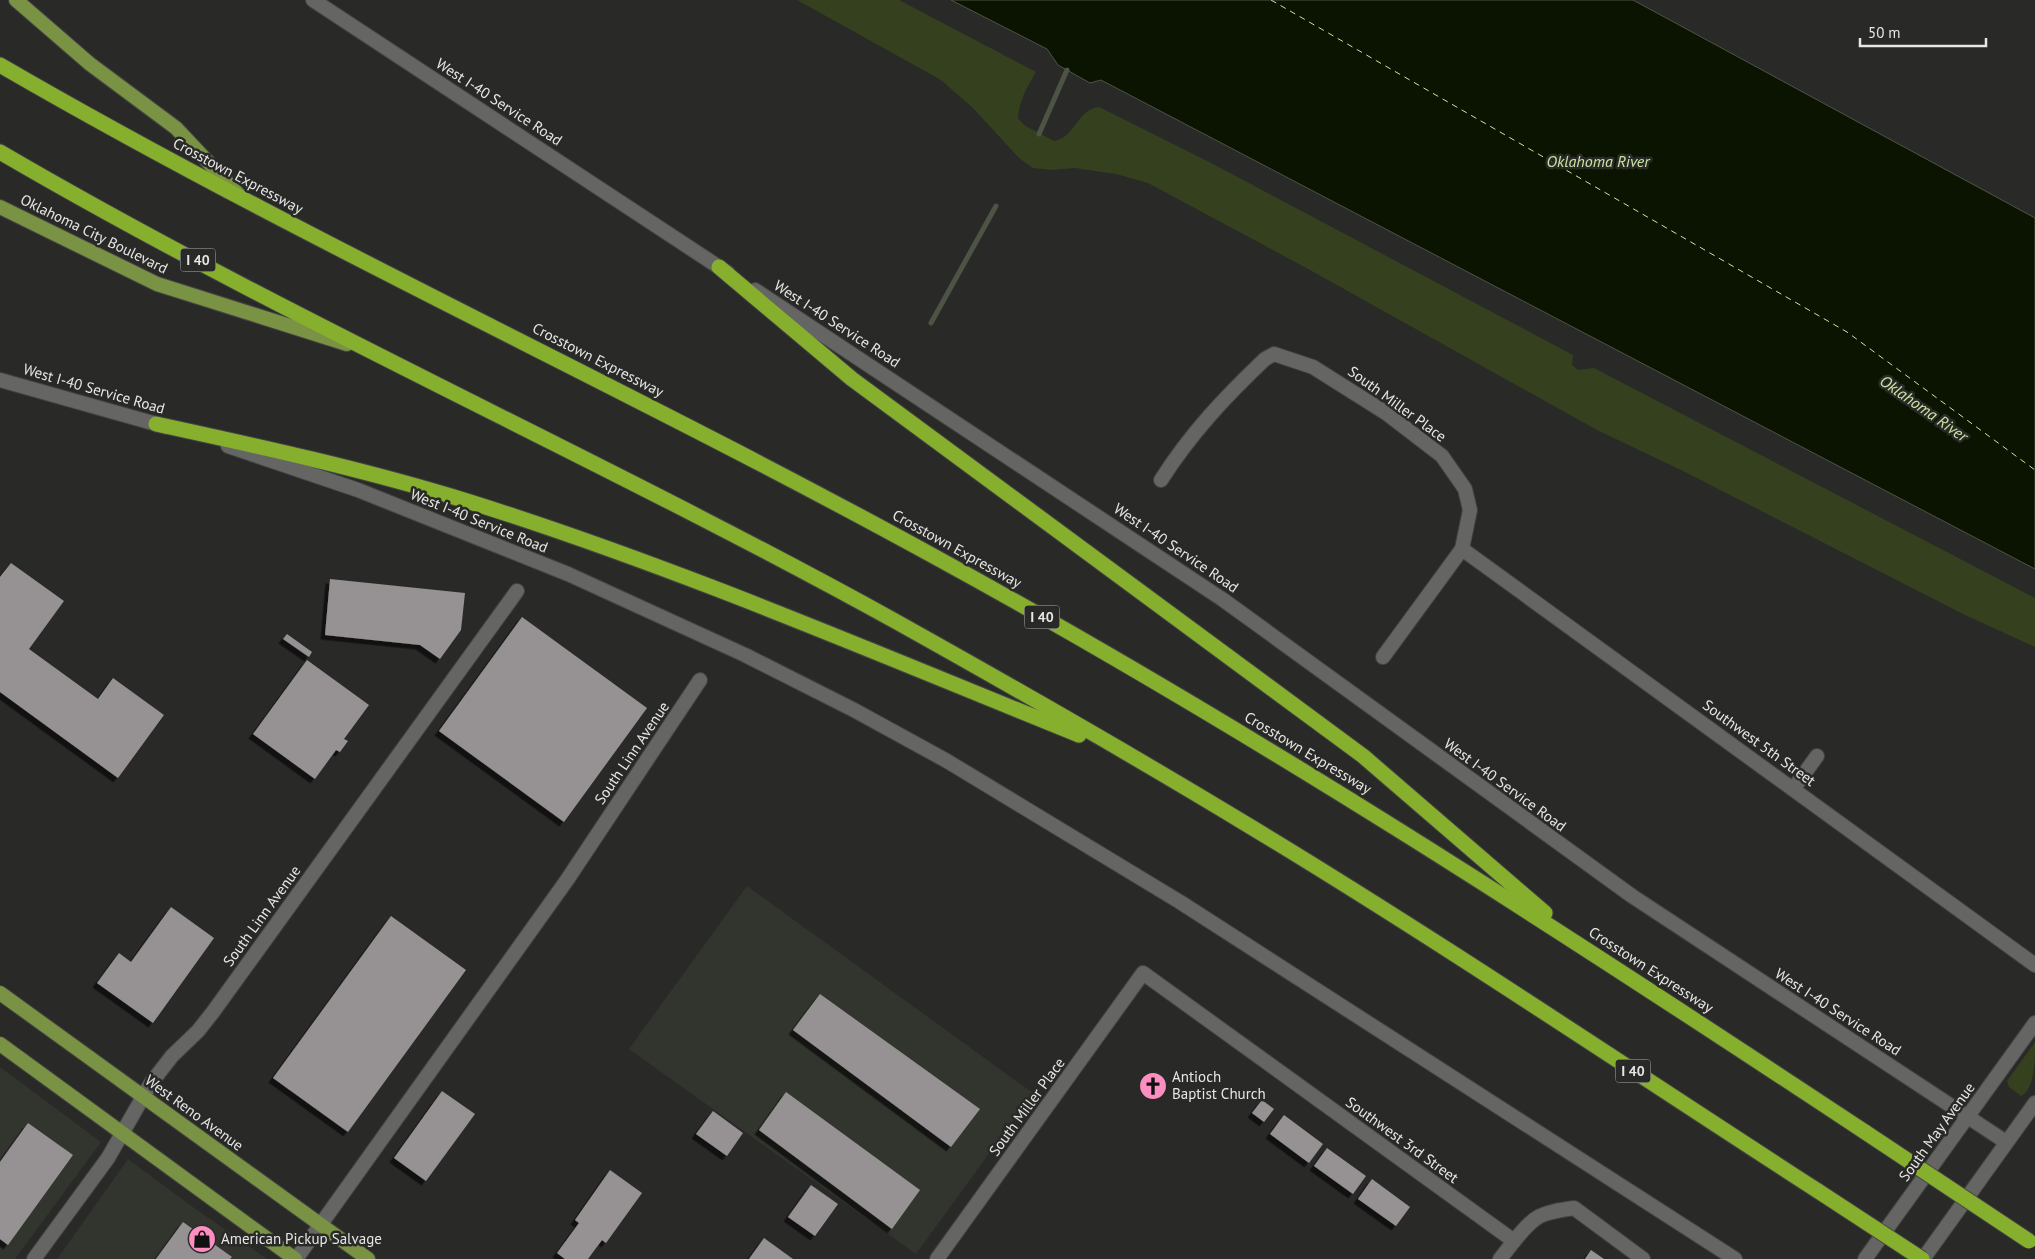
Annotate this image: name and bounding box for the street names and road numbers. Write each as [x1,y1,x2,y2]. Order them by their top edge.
street label: West I-40 Service Road [433,54,566,149]
street label: Crosstown Expressway [170,133,307,218]
street label: Oklahoma City Boulevard [17,190,171,278]
road number: I 40 [180,248,216,272]
street label: West I-40 Service Road [771,276,904,371]
street label: Crosstown Expressway [529,318,667,401]
street label: West I-40 Service Road [21,359,167,418]
street label: South Miller Place [1344,362,1450,446]
street label: West I-40 Service Road [408,484,551,557]
street label: West I-40 Service Road [1110,499,1242,596]
street label: Crosstown Expressway [889,505,1025,592]
road number: I 40 [1024,606,1060,628]
street label: Southwest 5th Street [1699,695,1820,790]
street label: South Linn Avenue [590,698,673,808]
street label: Crosstown Expressway [1241,707,1375,798]
street label: West I-40 Service Road [1440,734,1570,835]
street label: South Linn Avenue [219,862,305,970]
street label: Crosstown Expressway [1585,922,1717,1017]
street label: West I-40 Service Road [1772,964,1905,1059]
street label: South Miller Place [985,1054,1069,1160]
road number: I 40 [1616,1060,1650,1082]
street label: West Reno Avenue [141,1070,247,1155]
street label: South May Avenue [1894,1079,1979,1185]
street label: Southwest 3rd Street [1342,1092,1462,1187]

